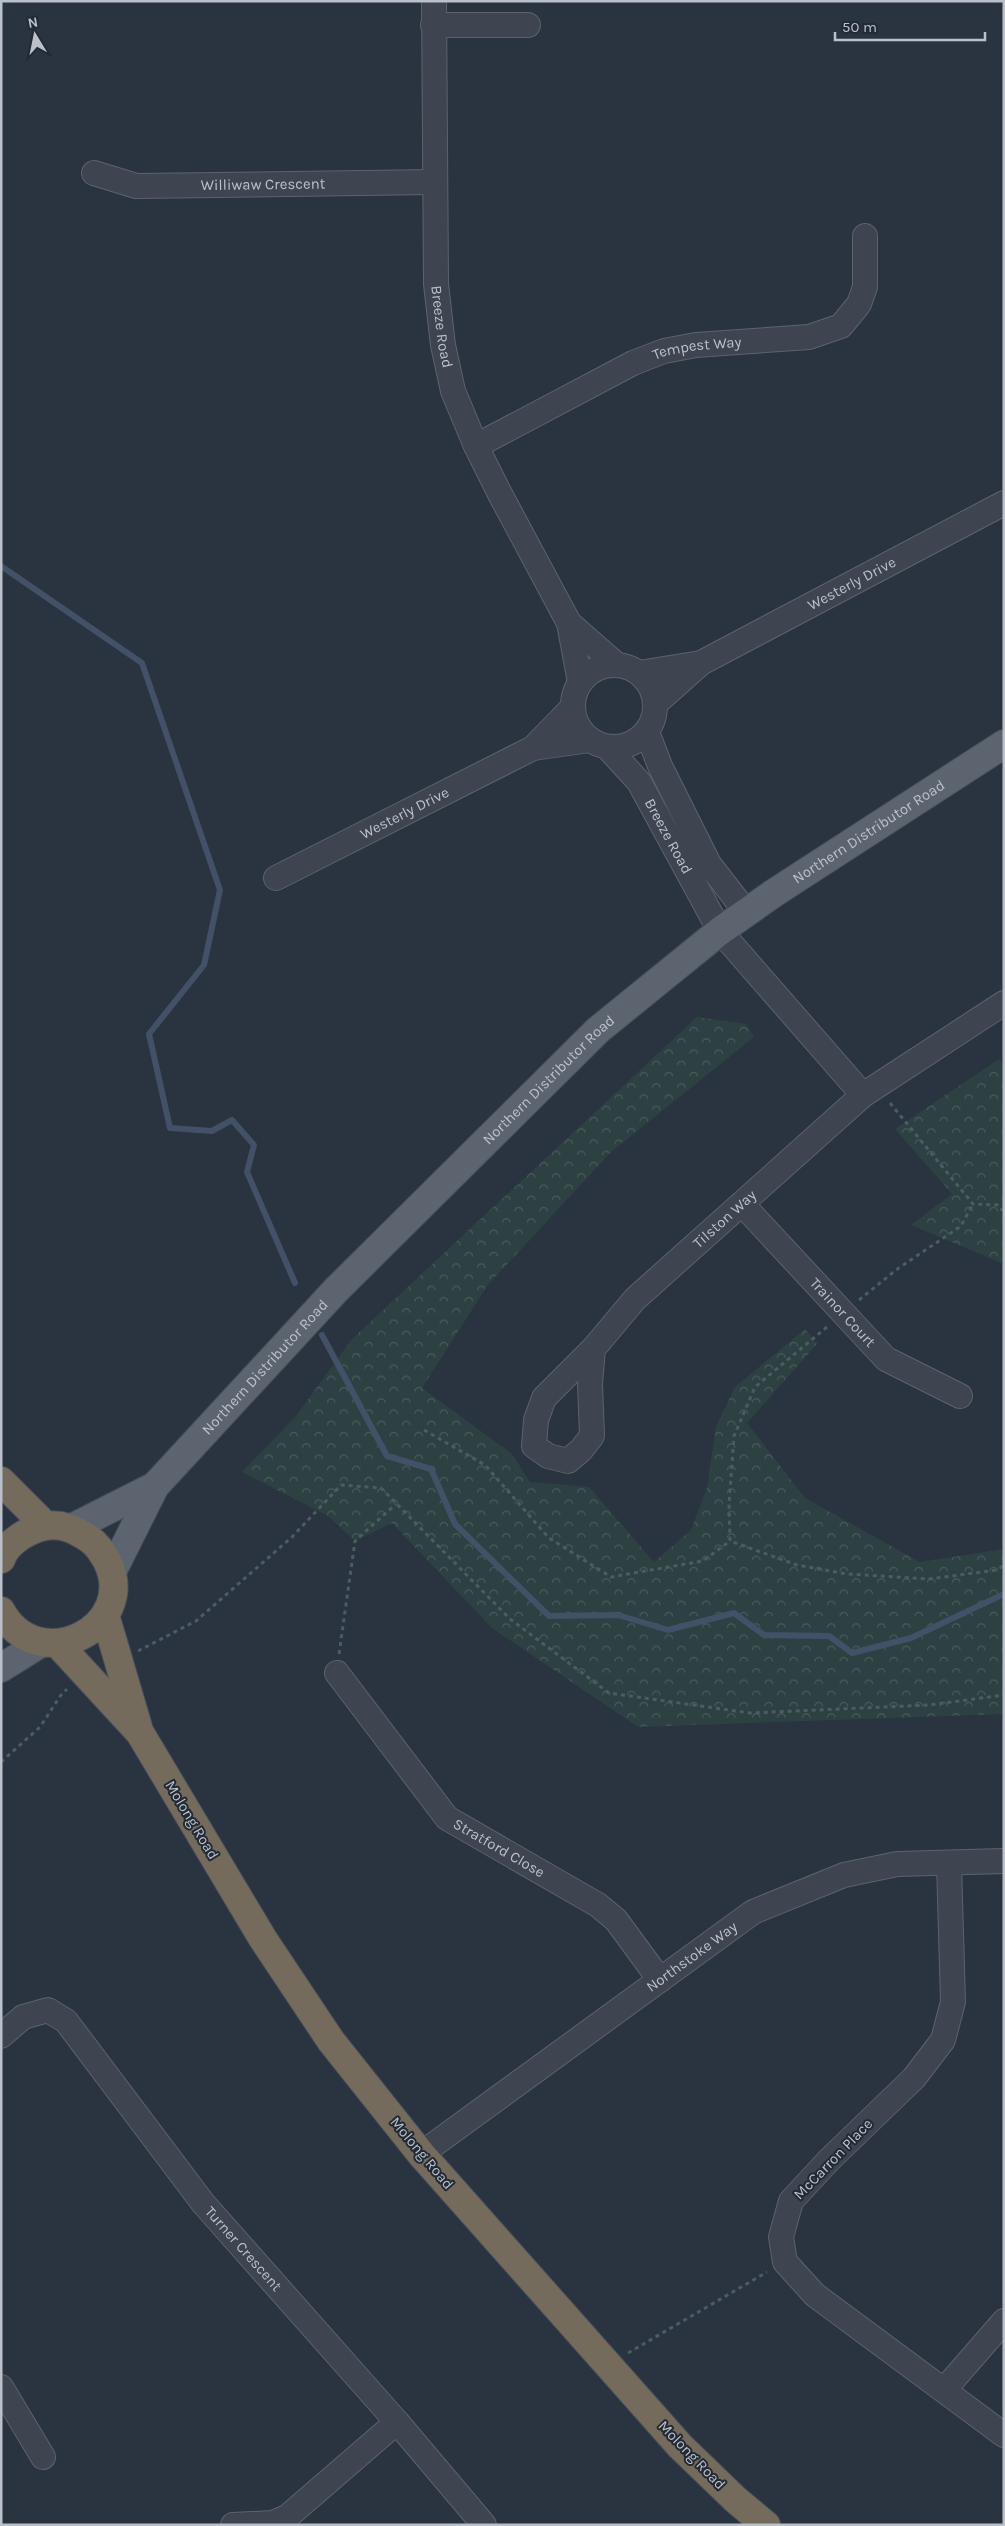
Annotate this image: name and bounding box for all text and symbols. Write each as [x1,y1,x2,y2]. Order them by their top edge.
north arrow [10,10,60,60]
scale bar [835,10,985,42]
text: N [26,13,39,32]
text: 50 m [842,18,877,36]
street label: Williwaw Crescent [201,174,326,194]
street label: Breeze Road [427,284,457,370]
street label: Tempest Way [650,333,742,364]
street label: Westerly Drive [805,553,899,614]
street label: Northern Distributor Road [789,776,948,888]
street label: Westerly Drive [357,783,452,843]
street label: Breeze Road [641,795,696,877]
street label: Northern Distributor Road [479,1011,618,1148]
street label: Tilston Way [689,1186,760,1252]
street label: Trainor Court [806,1274,880,1351]
street label: Northern Distributor Road [198,1296,332,1438]
street label: Molong Road [161,1777,223,1863]
street label: Stratford Close [450,1815,548,1881]
street label: Northstoke Way [643,1918,741,1996]
street label: Molong Road [387,2113,457,2193]
street label: McCarron Place [790,2115,876,2203]
street label: Turner Crescent [201,2203,286,2295]
street label: Molong Road [655,2417,729,2493]

